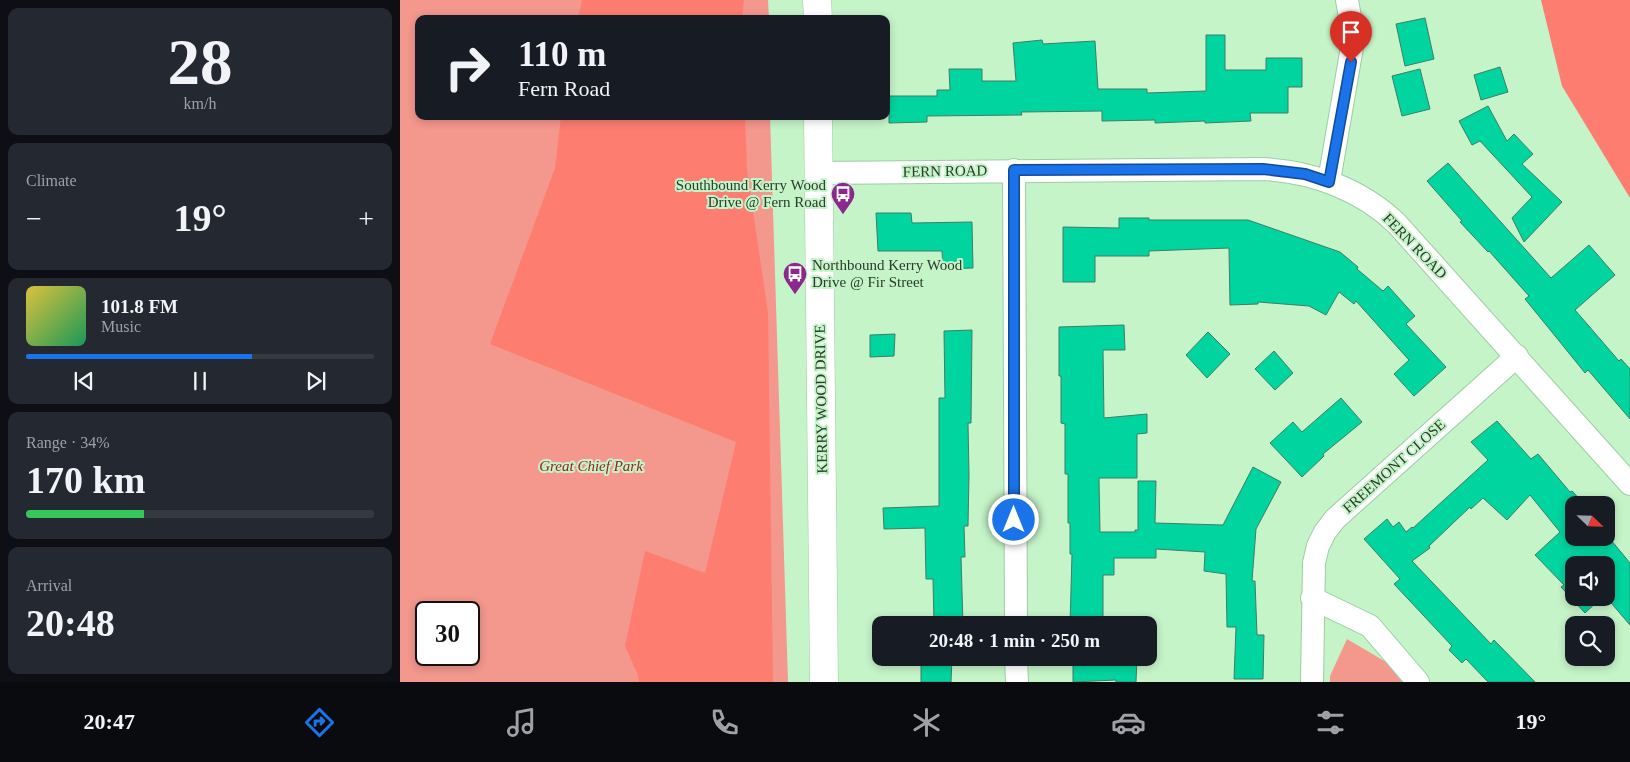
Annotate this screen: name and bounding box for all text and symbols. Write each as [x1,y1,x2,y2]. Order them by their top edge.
pin [1330,11,1372,62]
icon: arrive [1337,18,1365,46]
text: 28 [168,26,233,98]
icon: right [435,35,500,100]
text: 110 m [518,35,606,74]
text: Fern Road [518,76,610,101]
text: km/h [184,95,216,112]
street label: FERN ROAD [903,162,988,180]
text: Climate [26,172,77,189]
place label: Southbound Kerry Wood Drive @ Fern Road [676,177,826,210]
bus stop icon: Southbound Kerry Wood Drive @ Fern Road [830,181,856,215]
text: 19° [173,197,227,239]
text: − [26,203,42,234]
text: + [358,203,374,234]
street label: FERN ROAD [1380,210,1450,282]
place label: Northbound Kerry Wood Drive @ Fir Street [812,257,963,290]
bus stop icon: Northbound Kerry Wood Drive @ Fir Street [782,261,808,295]
text: 101.8 FM [101,296,178,317]
text: Music [101,318,141,335]
street label: KERRY WOOD DRIVE [812,324,830,474]
icon: previous [70,367,98,395]
icon: pause [186,367,214,395]
icon: next [302,367,330,395]
street label: FREEMONT CLOSE [1340,416,1448,516]
text: Range · 34% [26,434,110,451]
park label: Great Chief Park [539,458,643,474]
text: 170 km [26,459,145,501]
position arrow [987,493,1039,545]
north arrow [1565,496,1615,546]
map controls [1565,496,1615,666]
button: sound [1565,556,1615,606]
text: Arrival [26,577,72,594]
speed limit sign: 30 [415,601,480,666]
text: 20:48 [26,602,115,644]
button: search [1565,616,1615,666]
text: 20:48 · 1 min · 250 m [929,630,1100,651]
icon: directions [302,705,337,740]
icon: music [504,705,539,740]
icon: phone [707,705,742,740]
icon: climate [909,705,944,740]
icon: car [1111,705,1146,740]
icon: filters [1313,705,1348,740]
text: 20:47 [84,709,135,734]
text: 19° [1515,709,1546,734]

